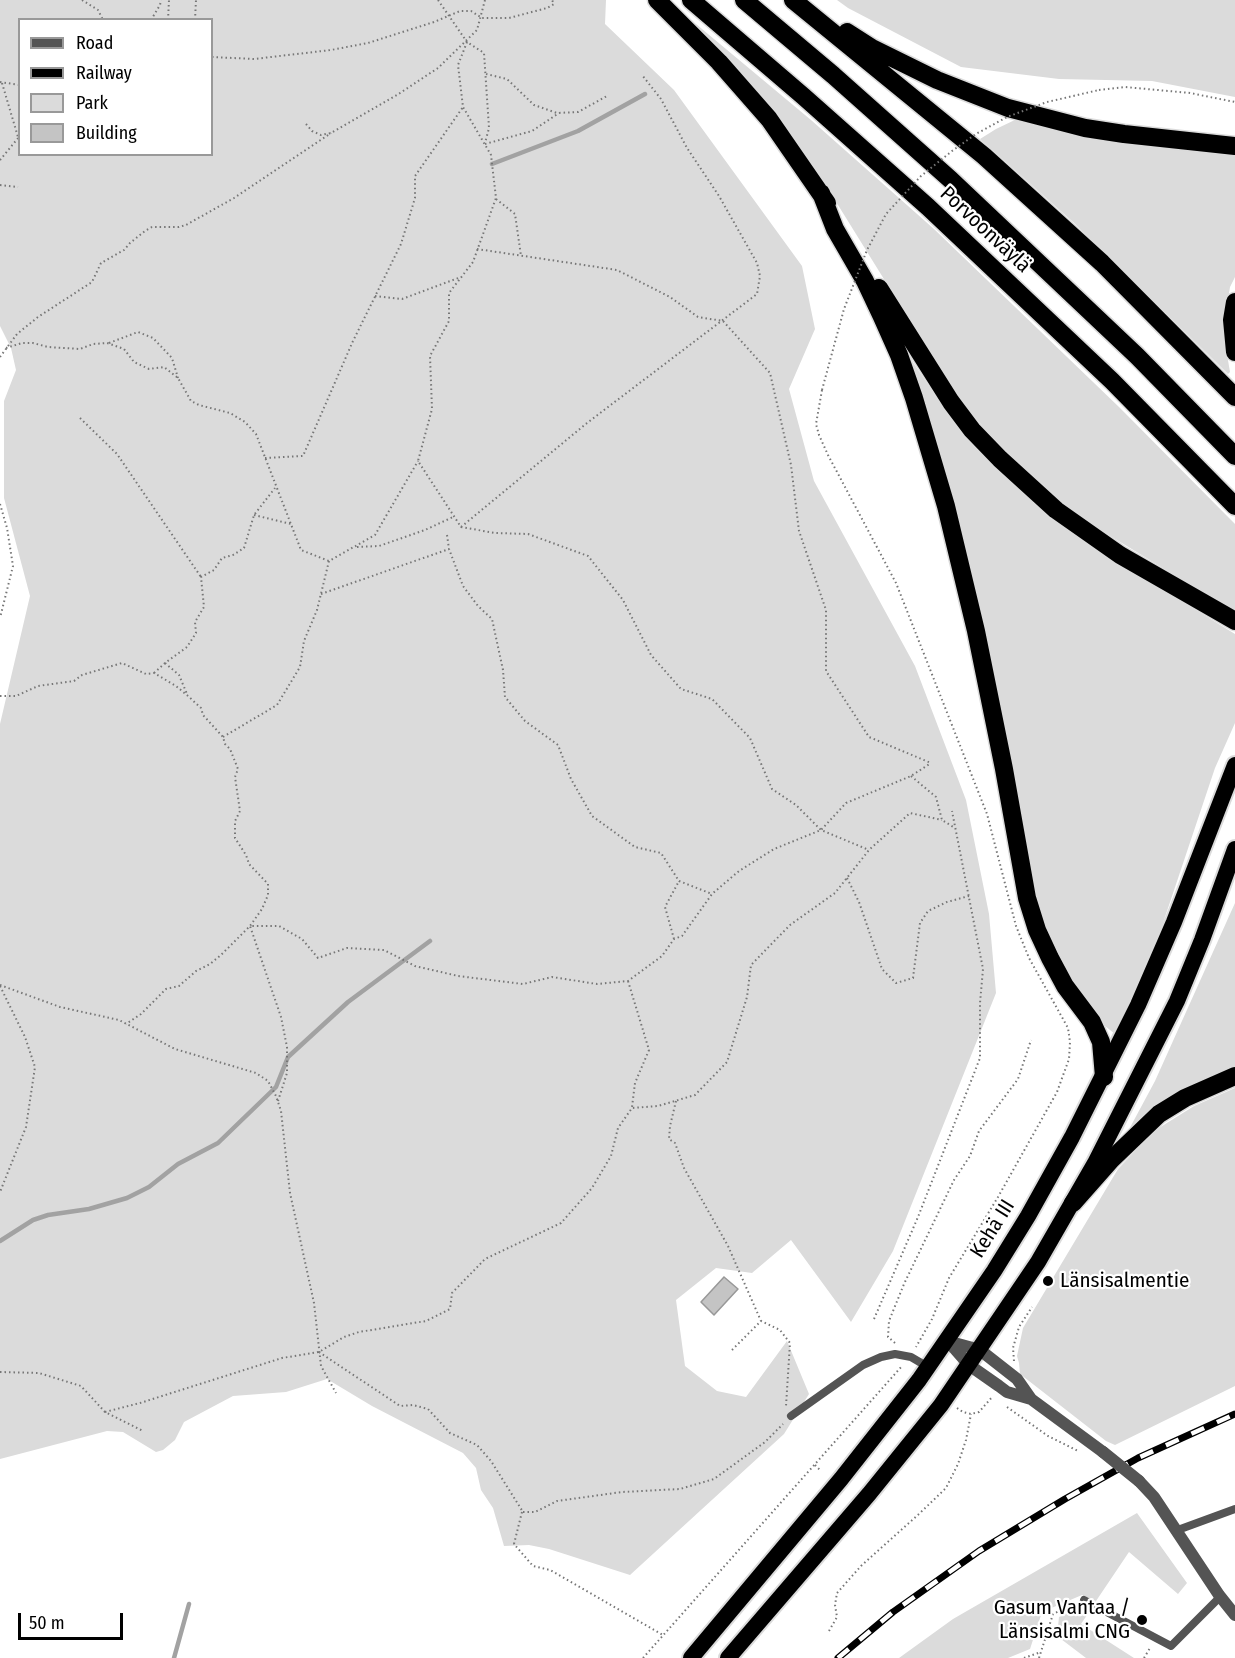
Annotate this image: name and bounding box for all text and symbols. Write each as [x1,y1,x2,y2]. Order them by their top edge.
legend [18,18,213,156]
text: Road [76,32,113,54]
text: Railway [76,62,132,84]
text: Park [76,92,108,114]
text: Building [76,122,137,144]
street label: Porvoonväylä [934,182,1036,278]
street label: Kehä III [965,1195,1021,1263]
place label: Länsisalmentie [1060,1268,1189,1294]
marker: Länsisalmentie [1041,1274,1055,1288]
place label: Gasum Vantaa / Länsisalmi CNG [994,1595,1130,1645]
scale bar [21,1601,126,1639]
text: 50 m [29,1612,65,1634]
marker: Gasum Vantaa / Länsisalmi CNG [1135,1613,1149,1627]

